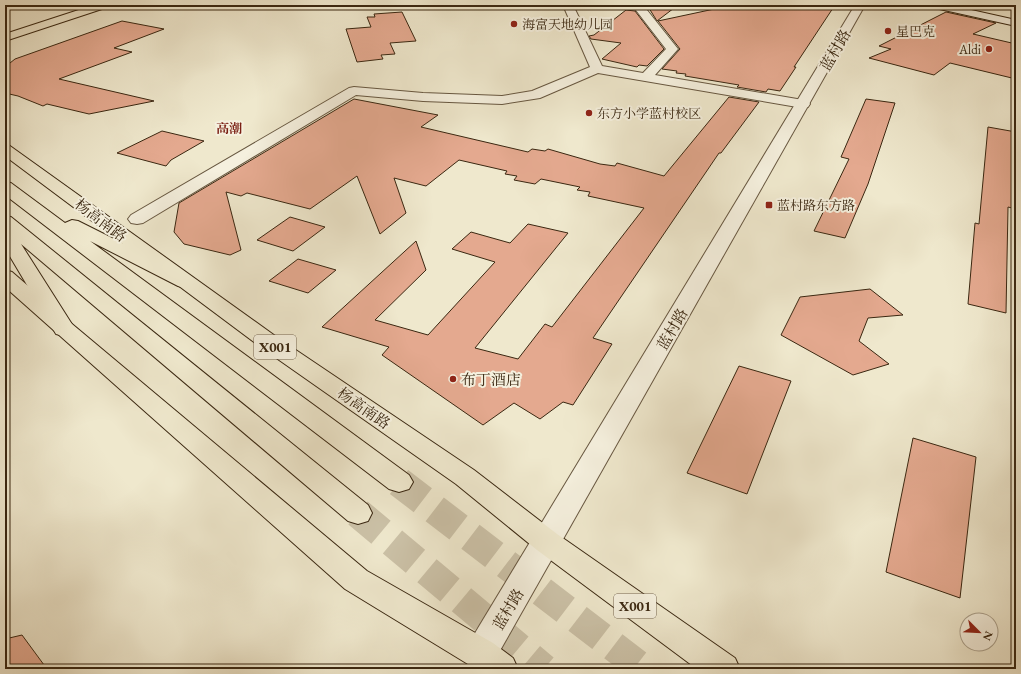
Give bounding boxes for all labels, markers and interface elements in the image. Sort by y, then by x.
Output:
place label: 海富天地幼儿园 [522,16,613,33]
marker: 海富天地幼儿园 [509,19,519,29]
place label: 星巴克 [896,23,935,40]
street label: 蓝村路 [816,26,854,74]
marker: 星巴克 [883,26,893,36]
place label: Aldi [958,41,981,58]
marker: Aldi [984,44,994,54]
place label: 东方小学蓝村校区 [597,105,701,122]
marker: 东方小学蓝村校区 [584,108,594,118]
district label: 高潮 [216,120,242,137]
street label: 杨高南路 [71,194,131,246]
place label: 蓝村路东方路 [777,197,855,214]
marker: 蓝村路东方路 [764,200,774,210]
street label: 蓝村路 [653,305,691,353]
road number: X001 [254,335,296,359]
place label: 布丁酒店 [461,370,521,389]
marker: 布丁酒店 [448,374,458,384]
street label: 杨高南路 [334,383,394,433]
street label: 蓝村路 [488,585,528,633]
road number: X001 [614,594,656,618]
north arrow [959,612,999,652]
text: N [980,629,996,643]

